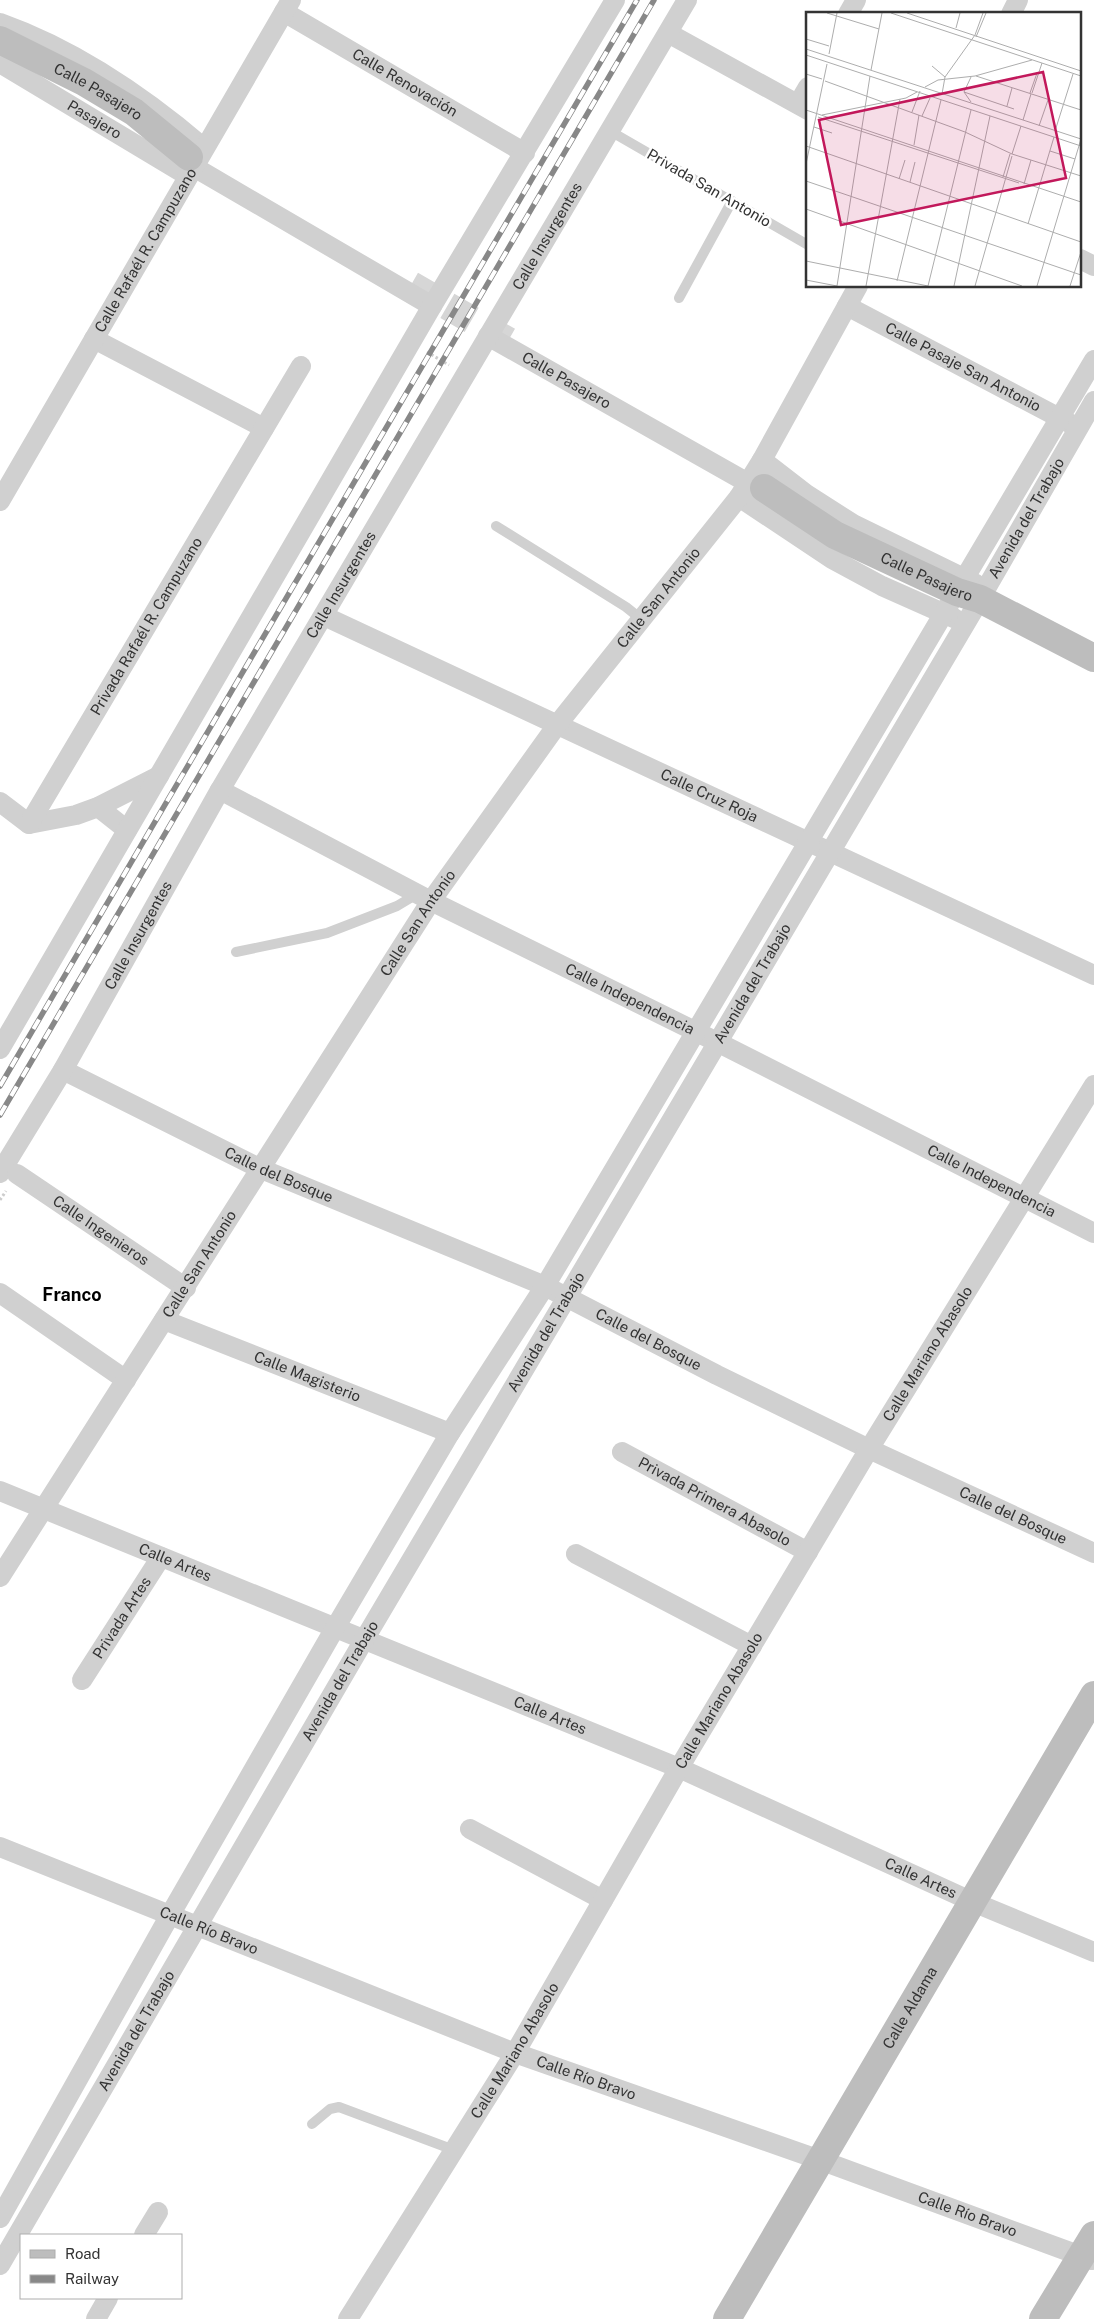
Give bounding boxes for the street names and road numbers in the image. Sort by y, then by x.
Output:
street label: Calle Renovación [349,45,461,120]
street label: Calle Pasajero [51,61,145,127]
street label: Pasajero [64,96,124,142]
street label: Privada San Antonio [644,145,774,230]
street label: Calle Rafaél R. Campuzano [91,165,200,335]
street label: Calle Insurgentes [509,179,585,293]
street label: Calle Pasaje San Antonio [883,319,1044,415]
street label: Calle Pasajero [519,348,614,412]
street label: Avenida del Trabajo [985,455,1067,581]
street label: Calle Insurgentes [303,528,379,641]
street label: Privada Rafaél R. Campuzano [87,534,205,718]
street label: Calle San Antonio [613,544,703,651]
street label: Calle Pasajero [878,549,975,604]
street label: Calle Cruz Roja [658,765,761,825]
street label: Calle San Antonio [376,866,459,979]
street label: Calle Insurgentes [101,878,175,992]
street label: Avenida del Trabajo [710,920,794,1046]
street label: Calle Independencia [563,960,697,1037]
street label: Calle Independencia [925,1141,1059,1220]
street label: Calle del Bosque [222,1143,336,1206]
street label: Calle Ingenieros [50,1192,152,1268]
street label: Calle San Antonio [159,1207,239,1321]
street label: Avenida del Trabajo [504,1269,588,1395]
street label: Calle Mariano Abasolo [879,1283,976,1424]
street label: Calle del Bosque [593,1305,704,1373]
street label: Calle Magisterio [252,1347,363,1405]
street label: Privada Primera Abasolo [636,1453,794,1549]
street label: Calle del Bosque [957,1483,1070,1547]
street label: Calle Artes [136,1539,214,1584]
street label: Privada Artes [89,1573,154,1662]
street label: Avenida del Trabajo [298,1617,382,1744]
street label: Calle Mariano Abasolo [671,1629,766,1772]
street label: Calle Artes [511,1692,589,1737]
street label: Calle Artes [882,1854,960,1901]
street label: Calle Río Bravo [157,1903,261,1957]
street label: Calle Aldama [879,1963,940,2052]
street label: Avenida del Trabajo [94,1967,178,2094]
street label: Calle Mariano Abasolo [467,1979,562,2122]
street label: Calle Río Bravo [534,2052,638,2103]
street label: Calle Río Bravo [916,2188,1020,2240]

